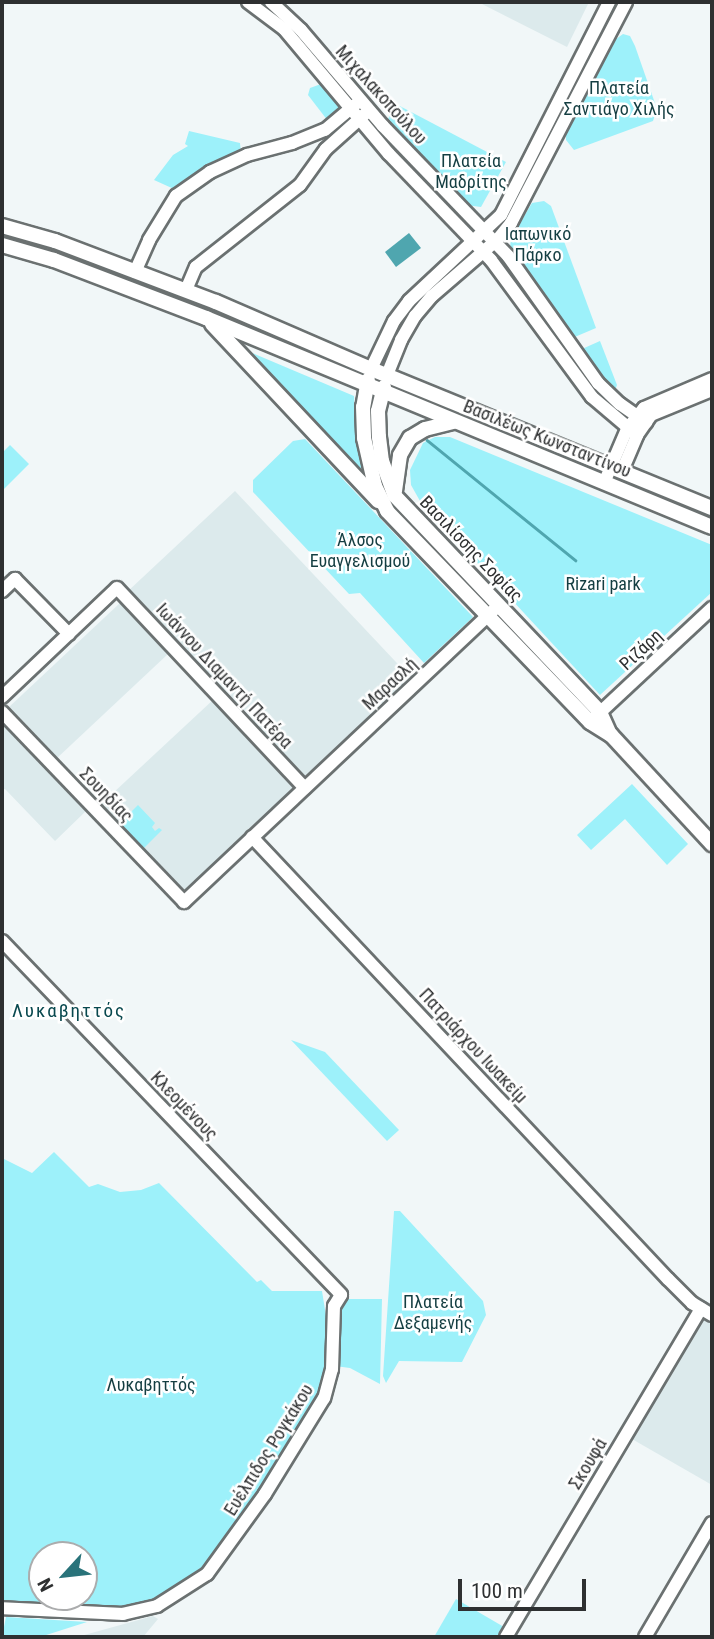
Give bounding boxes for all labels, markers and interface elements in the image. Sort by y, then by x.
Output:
street label: Μιχαλακοπούλου [331,41,431,149]
park label: Πλατεία Σαντιάγο Χιλής [564,78,674,120]
park label: Πλατεία Μαδρίτης [435,151,507,194]
park label: Ιαπωνικό Πάρκο [505,224,571,266]
street label: Βασιλέως Κωνσταντίνου [460,395,634,483]
street label: Βασιλίσσης Σοφίας [415,492,527,606]
park label: Άλσος Ευαγγελισμού [310,530,410,572]
park label: Rizari park [565,573,641,595]
street label: Ιωάννου Διαμαντή Πατέρα [151,599,297,753]
street label: Ριζάρη [615,625,667,675]
street label: Μαρασλή [358,653,422,715]
street label: Σουηδίας [75,763,137,827]
street label: Πατριάρχου Ιωακείμ [414,984,532,1108]
district label: Λυκαβηττός [13,1000,125,1022]
street label: Κλεομένους [146,1067,222,1145]
park label: Πλατεία Δεξαμενής [394,1292,472,1334]
park label: Λυκαβηττός [107,1374,195,1396]
street label: Ευέλπιδος Ρογκάκου [220,1380,318,1520]
street label: Σκουφά [564,1435,612,1493]
north arrow [28,1541,98,1611]
scale bar [462,1566,590,1610]
text: N [33,1574,59,1595]
text: 100 m [471,1579,523,1603]

